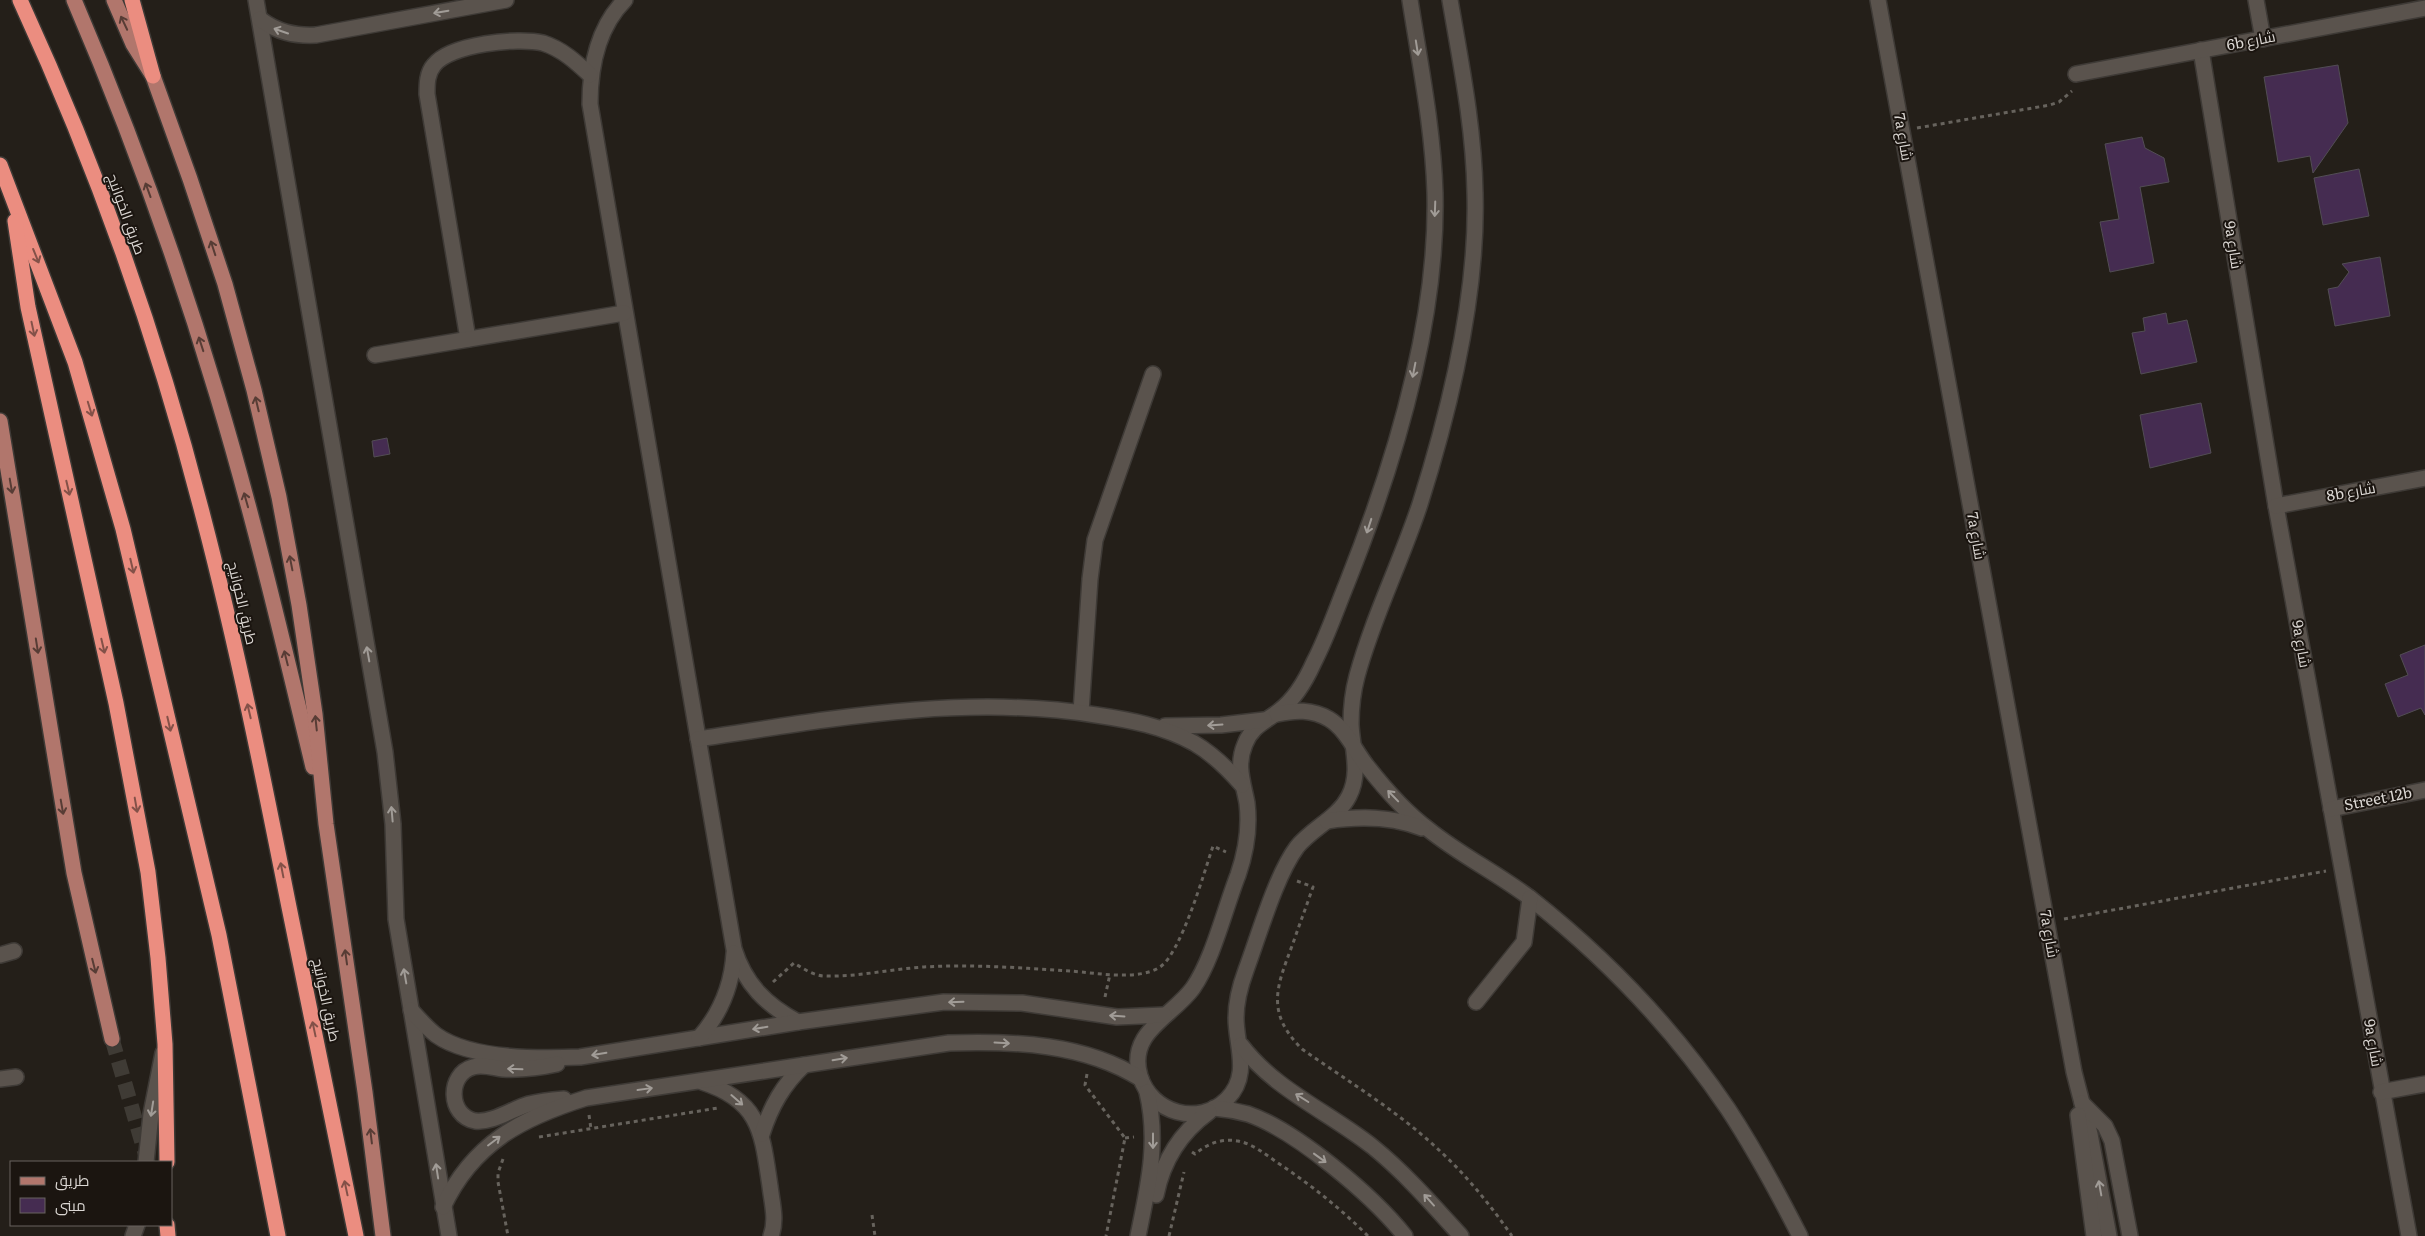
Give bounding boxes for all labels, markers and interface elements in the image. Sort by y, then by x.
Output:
one-way arrow [434,8,450,18]
one-way arrow [118,16,128,31]
street label: 6b شارع [2224,24,2277,56]
one-way arrow [274,26,290,35]
one-way arrow [1413,40,1423,56]
street label: 7a شارع [1888,111,1920,162]
street label: طريق الخوانيج [101,170,153,258]
one-way arrow [143,183,152,199]
one-way arrow [1430,201,1439,217]
street label: 9a شارع [2218,219,2250,270]
one-way arrow [208,240,217,256]
one-way arrow [32,248,41,263]
one-way arrow [29,321,38,337]
one-way arrow [195,336,205,352]
one-way arrow [1408,362,1418,378]
one-way arrow [252,396,261,412]
one-way arrow [85,401,95,417]
street label: 8b شارع [2324,475,2377,507]
one-way arrow [7,478,17,494]
one-way arrow [63,479,73,495]
one-way arrow [241,492,251,508]
street label: 7a شارع [1961,510,1993,561]
one-way arrow [1364,518,1373,534]
one-way arrow [286,555,296,571]
one-way arrow [128,557,137,573]
street label: طريق الخوانيج [222,559,264,647]
street label: 9a شارع [2286,618,2318,670]
one-way arrow [33,638,43,654]
one-way arrow [99,638,108,654]
one-way arrow [362,646,372,662]
one-way arrow [281,650,290,666]
one-way arrow [244,703,253,719]
one-way arrow [165,716,174,732]
one-way arrow [311,716,321,732]
one-way arrow [1208,721,1224,730]
street label: Street 12b [2342,780,2414,815]
one-way arrow [1387,790,1399,803]
one-way arrow [131,797,141,813]
one-way arrow [58,799,68,815]
one-way arrow [387,806,397,822]
one-way arrow [276,862,286,878]
street label: 7a شارع [2034,908,2066,959]
one-way arrow [341,950,351,966]
street label: طريق الخوانيج [306,956,348,1044]
one-way arrow [90,958,99,974]
one-way arrow [399,968,409,984]
one-way arrow [948,997,964,1007]
one-way arrow [1109,1012,1125,1021]
street label: 9a شارع [2358,1017,2390,1069]
one-way arrow [309,1021,318,1037]
one-way arrow [752,1024,768,1034]
one-way arrow [993,1038,1009,1047]
one-way arrow [592,1049,608,1059]
one-way arrow [832,1054,848,1064]
one-way arrow [507,1064,524,1074]
one-way arrow [637,1084,653,1094]
one-way arrow [1296,1093,1310,1103]
one-way arrow [731,1095,744,1106]
one-way arrow [146,1101,156,1117]
one-way arrow [366,1128,376,1144]
one-way arrow [1148,1132,1158,1148]
one-way arrow [487,1136,500,1147]
one-way arrow [1313,1153,1327,1163]
legend [10,1161,172,1226]
one-way arrow [432,1163,442,1179]
text: طريق [55,1168,89,1191]
one-way arrow [2095,1180,2105,1196]
one-way arrow [341,1181,351,1197]
text: مبنى [55,1193,86,1216]
one-way arrow [1423,1193,1435,1206]

